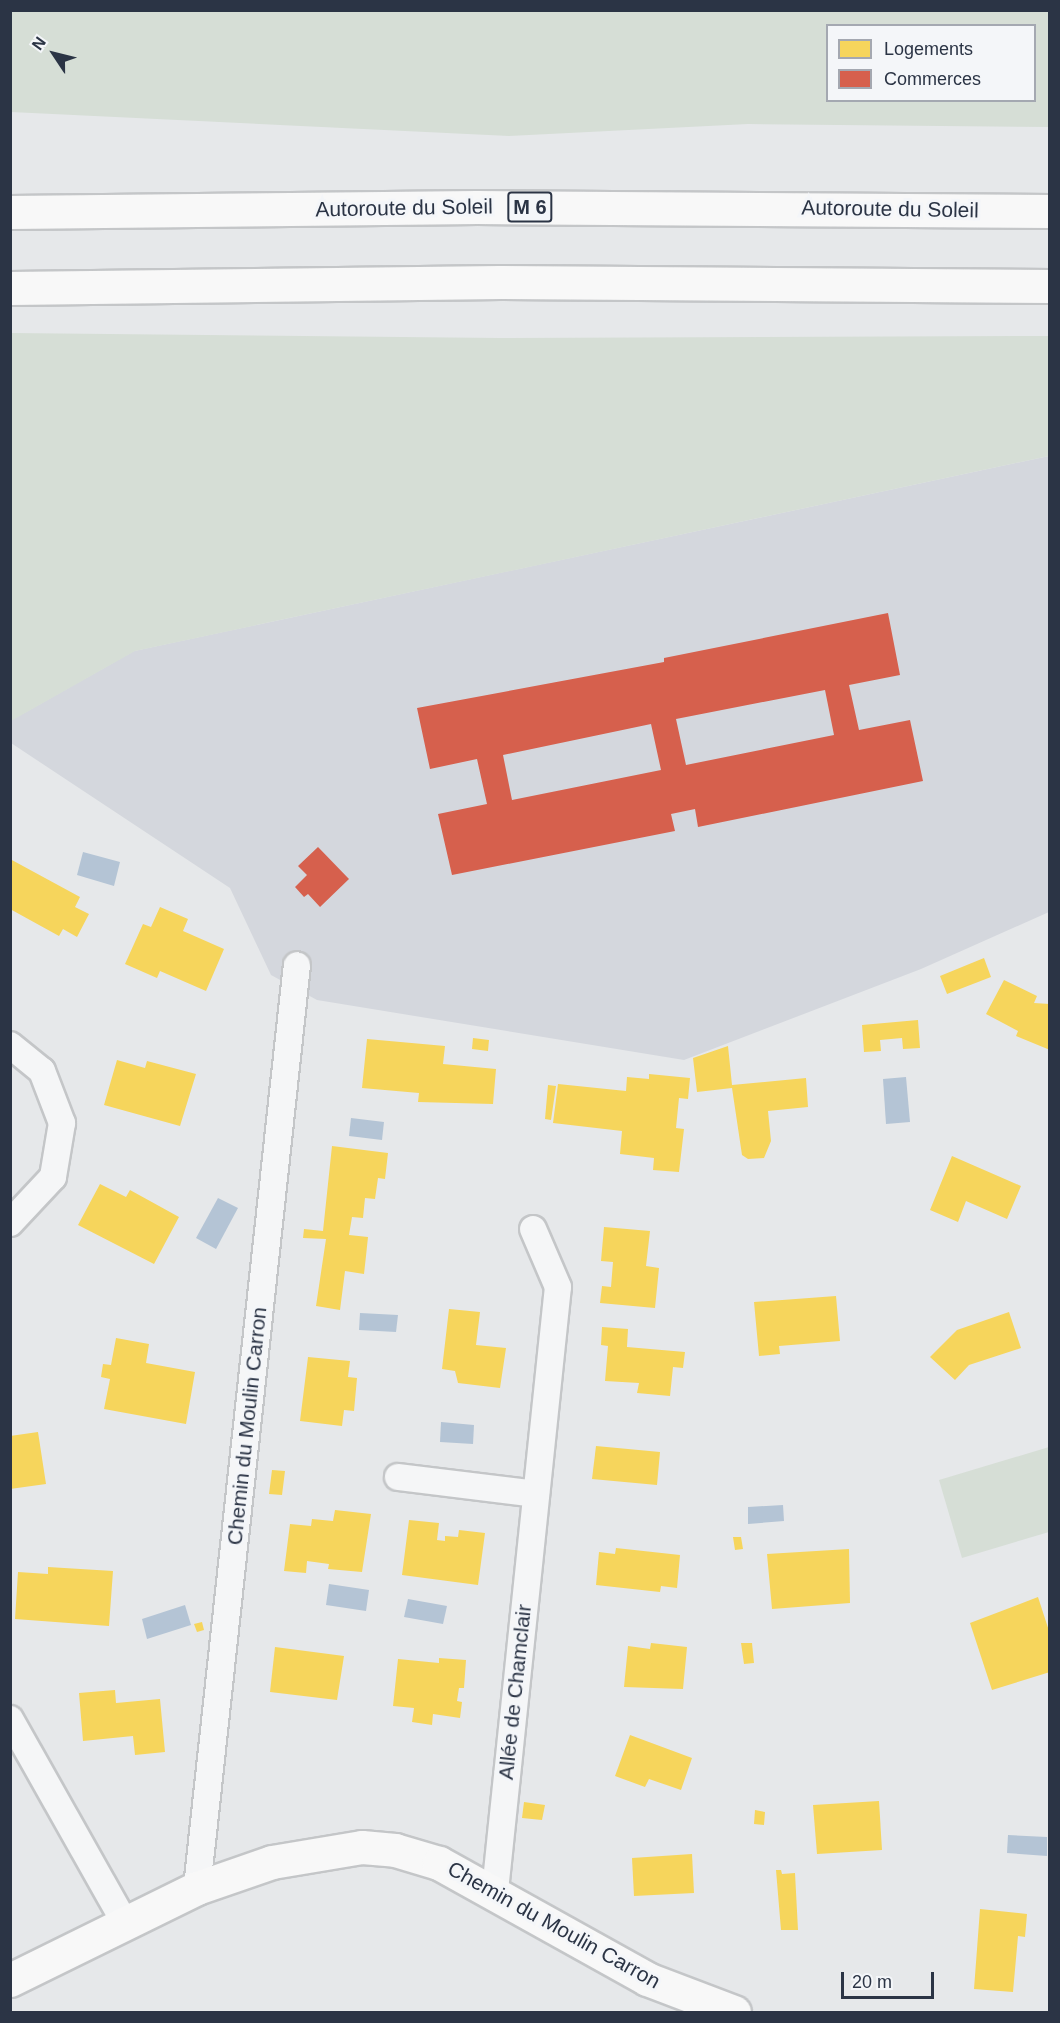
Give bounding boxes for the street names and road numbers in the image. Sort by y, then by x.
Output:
road number: M 6 [506,190,554,224]
street label: Autoroute du Soleil [315,194,493,222]
street label: Autoroute du Soleil [801,195,979,223]
street label: Chemin du Moulin Carron [222,1306,272,1546]
street label: Allée de Chamclair [493,1603,537,1781]
street label: Chemin du Moulin Carron [443,1856,665,1994]

